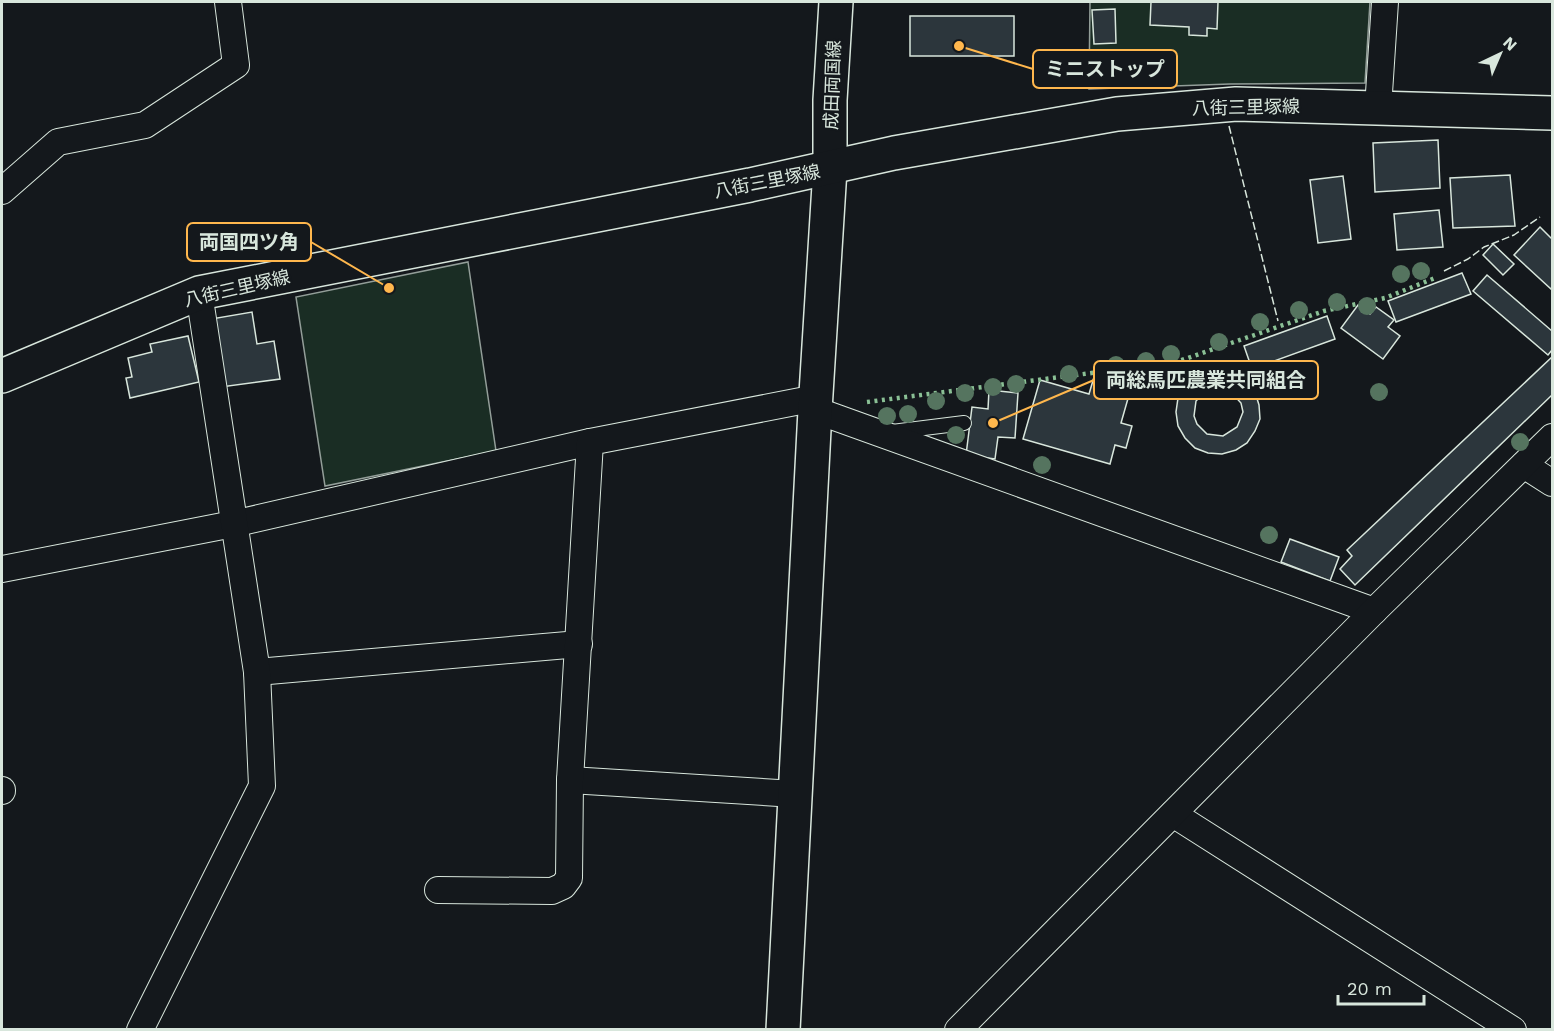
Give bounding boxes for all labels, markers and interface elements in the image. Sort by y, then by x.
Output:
north arrow [1470,24,1530,84]
text: N [1499,33,1521,55]
street label: 成田両国線 [820,40,844,130]
callout: ミニストップ [1033,50,1177,88]
text: ミニストップ [1045,57,1165,81]
street label: 八街三里塚線 [1192,96,1300,118]
street label: 八街三里塚線 [712,160,822,202]
callout: 両国四ツ角 [187,223,311,261]
text: 両国四ツ角 [199,230,299,254]
street label: 八街三里塚線 [182,266,292,310]
callout: 両総馬匹農業共同組合 [1094,361,1318,399]
text: 両総馬匹農業共同組合 [1106,368,1306,392]
scale bar [1338,968,1424,1006]
text: 20 m [1347,978,1392,999]

